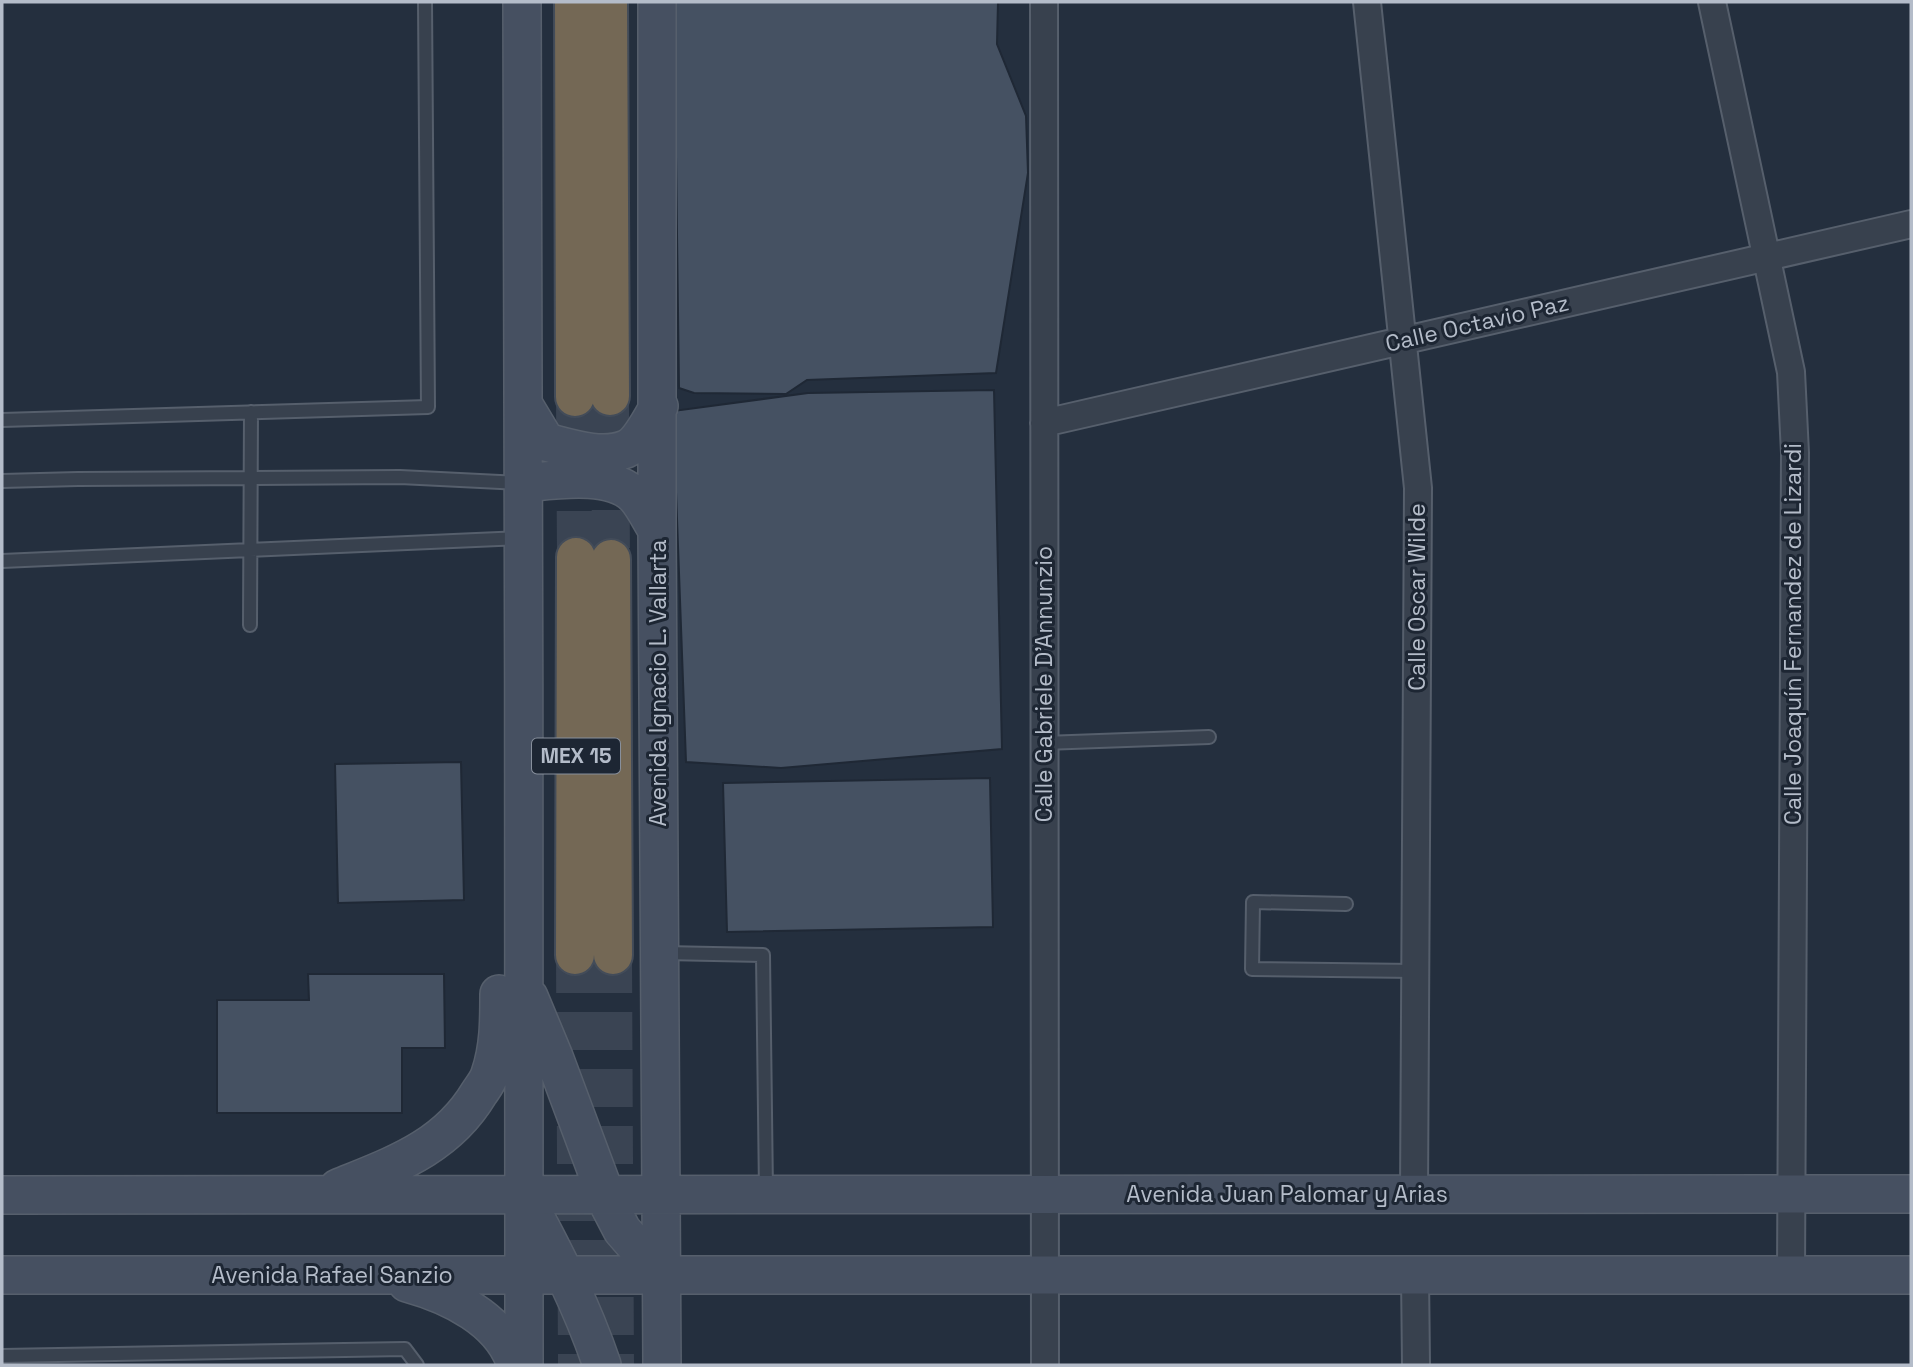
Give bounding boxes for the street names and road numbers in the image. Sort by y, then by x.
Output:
street label: Calle Octavio Paz [1382,287,1572,359]
street label: Calle Joaquín Fernandez de Lizardi [1778,443,1808,825]
street label: Calle Oscar Wilde [1402,503,1432,691]
street label: Avenida Ignacio L. Vallarta [643,540,673,826]
street label: Calle Gabriele D'Annunzio [1029,546,1059,822]
road number: MEX 15 [532,738,620,774]
street label: Avenida Juan Palomar y Arias [1126,1179,1448,1209]
street label: Avenida Rafael Sanzio [211,1260,453,1290]

